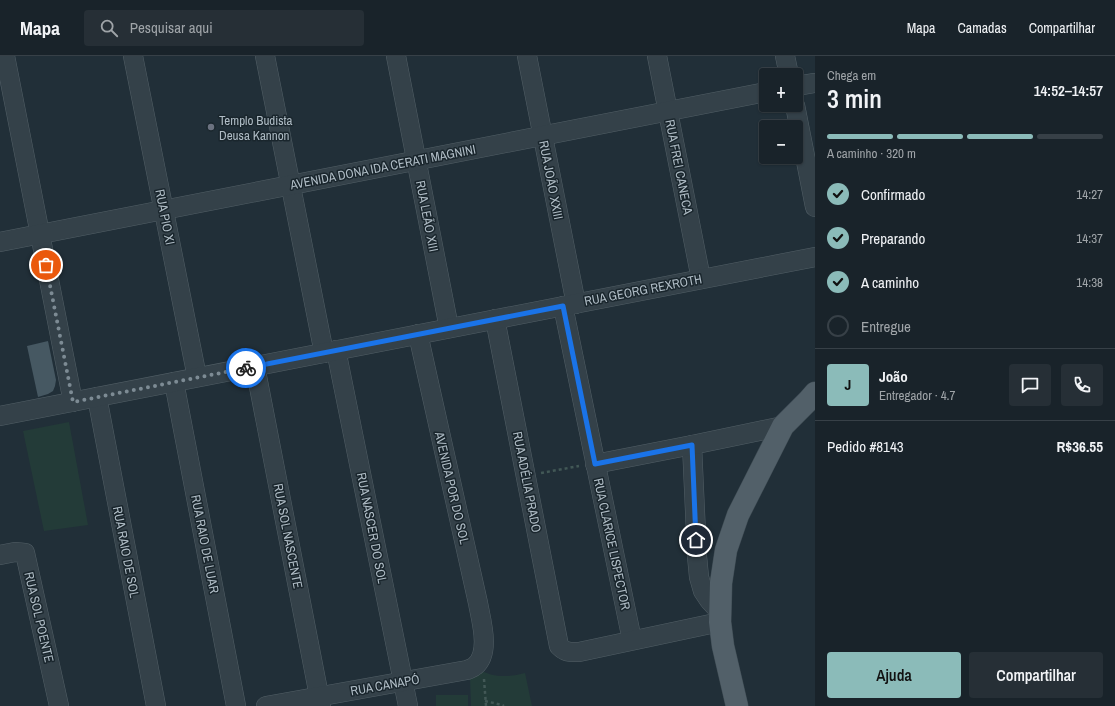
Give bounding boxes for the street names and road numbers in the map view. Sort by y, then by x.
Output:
street label: RUA FREI CANECA [661,118,697,217]
street label: RUA JOÃO XXIII [535,139,567,221]
street label: AVENIDA DONA IDA CERATI MAGNINI [288,141,477,194]
street label: RUA LEÃO XIII [412,179,442,253]
street label: RUA PIO XI [151,188,179,246]
street label: RUA GEORG REXROTH [583,270,703,310]
street label: AVENIDA POR DO SOL [431,429,473,546]
street label: RUA ADÉLIA PRADO [509,430,545,534]
street label: RUA NASCER DO SOL [353,471,391,585]
street label: RUA CLARICE LISPECTOR [590,477,634,612]
street label: RUA SOL NASCENTE [269,482,307,590]
street label: RUA RAIO DE LUAR [187,493,223,595]
street label: RUA RAIO DE SOL [109,505,143,599]
street label: RUA SOL POENTE [20,570,58,664]
street label: RUA CANAPÓ [349,671,421,699]

